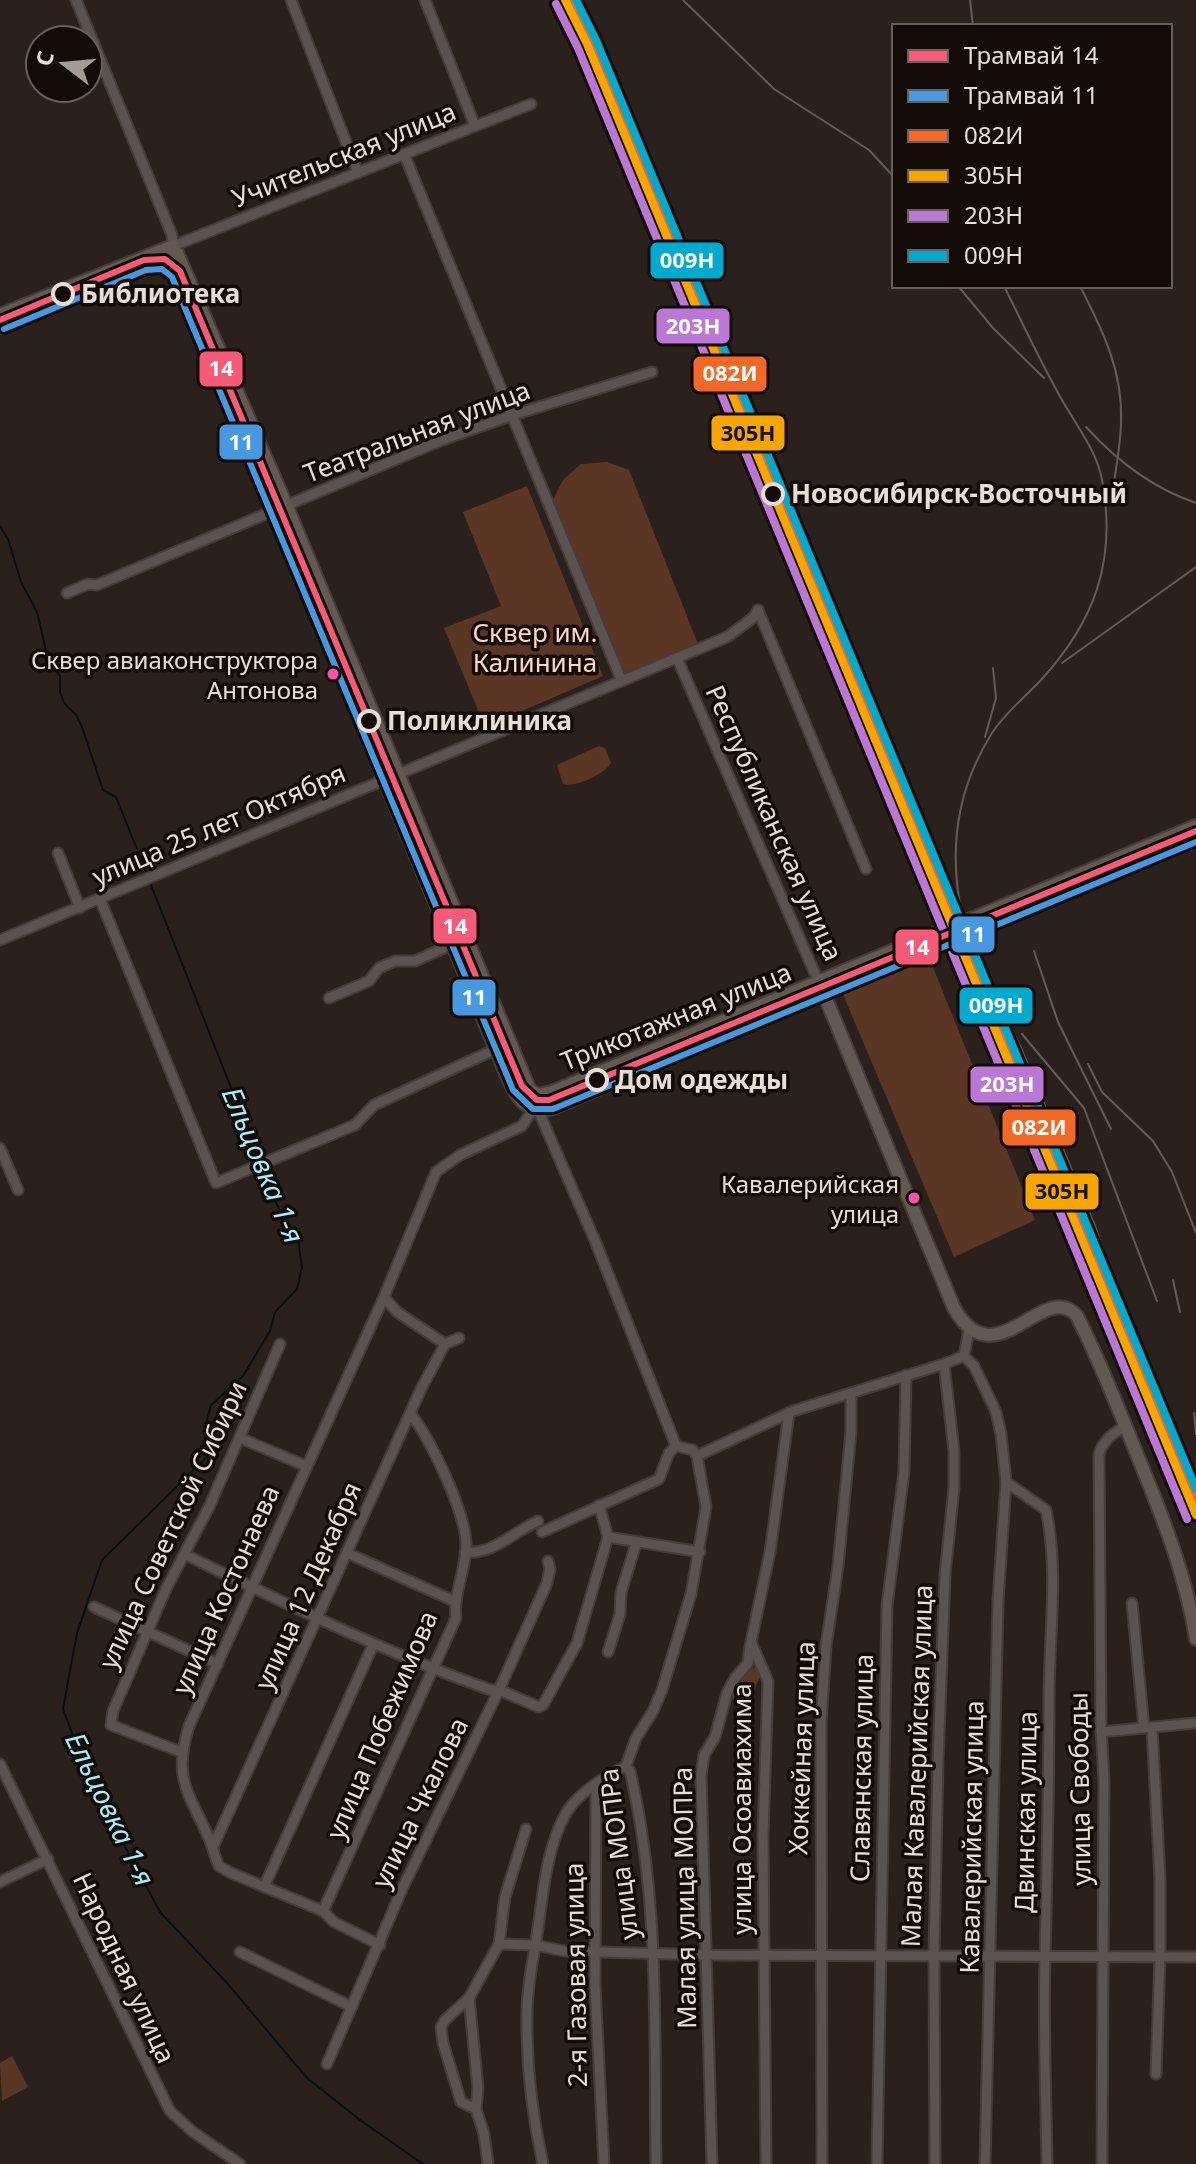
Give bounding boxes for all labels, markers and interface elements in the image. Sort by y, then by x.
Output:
north arrow [24,24,104,104]
legend [892,24,1172,288]
text: Трамвай 14 [964,38,1099,71]
text: С [27,47,60,69]
text: Трамвай 11 [964,78,1098,111]
street label: Учительская улица [226,93,461,215]
text: 082И [964,118,1023,151]
text: 305Н [964,158,1023,191]
text: 203Н [964,198,1023,231]
text: 009Н [964,238,1023,271]
line badge: 009Н [649,241,725,280]
text: 009Н [660,244,714,274]
place label: Библиотека [81,275,240,311]
marker: Библиотека [52,283,74,305]
line badge: 203Н [655,307,731,345]
text: 203Н [666,310,720,340]
line badge: 14 [198,350,244,388]
text: 14 [208,352,234,382]
line badge: 082И [692,355,768,393]
text: 082И [702,357,758,387]
street label: Театральная улица [298,371,535,491]
line badge: 305Н [710,414,786,452]
text: 305Н [721,417,775,447]
line badge: 11 [218,423,264,461]
text: 11 [228,426,254,456]
place label: Новосибирск-Восточный [791,475,1127,511]
marker: Новосибирск-Восточный [762,483,784,505]
park label: Сквер им. Калинина [472,614,598,680]
place label: Сквер авиаконструктора Антонова [31,643,318,706]
marker: Сквер авиаконструктора Антонова [325,666,341,682]
street label: Республиканская улица [698,679,852,966]
place label: Поликлиника [387,702,572,738]
marker: Поликлиника [358,710,380,732]
street label: улица 25 лет Октября [86,754,351,894]
line badge: 14 [432,907,478,945]
text: 14 [442,910,468,940]
line badge: 11 [950,915,996,954]
text: 11 [960,918,986,948]
line badge: 14 [894,928,940,966]
text: 14 [904,931,930,961]
street label: Трикотажная улица [555,953,796,1079]
line badge: 11 [451,978,497,1017]
text: 11 [461,981,487,1011]
line badge: 009Н [958,986,1034,1025]
text: 009Н [969,989,1023,1019]
place label: Дом одежды [615,1061,788,1097]
line badge: 203Н [969,1065,1045,1104]
text: 203Н [980,1068,1034,1098]
marker: Дом одежды [586,1069,608,1091]
water label: Ельцовка 1-я [214,1081,314,1248]
line badge: 082И [1001,1108,1077,1147]
text: 082И [1011,1111,1067,1141]
place label: Кавалерийская улица [721,1167,899,1230]
line badge: 305Н [1024,1172,1100,1211]
text: 305Н [1035,1175,1089,1205]
marker: Кавалерийская улица [906,1190,922,1206]
street label: улица Советской Сибири [89,1375,255,1674]
street label: улица 12 Декабря [245,1476,369,1695]
street label: улица Костонаева [163,1479,287,1700]
street label: Малая Кавалерийская улица [892,1584,940,1948]
street label: улица Побежимова [317,1605,445,1844]
street label: Хоккейная улица [779,1641,823,1855]
street label: Славянская улица [841,1654,881,1882]
street label: улица Осоавиахима [723,1683,759,1935]
street label: улица Свободы [1059,1692,1099,1886]
street label: Кавалерийская улица [951,1700,991,1974]
street label: улица Чкалова [362,1711,476,1894]
street label: Двинская улица [1005,1711,1045,1913]
water label: Ельцовка 1-я [57,1726,164,1892]
street label: улица МОПРа [590,1766,646,1942]
street label: Малая улица МОПРа [664,1767,704,2029]
street label: 2-я Газовая улица [555,1863,595,2088]
street label: Народная улица [65,1866,185,2069]

